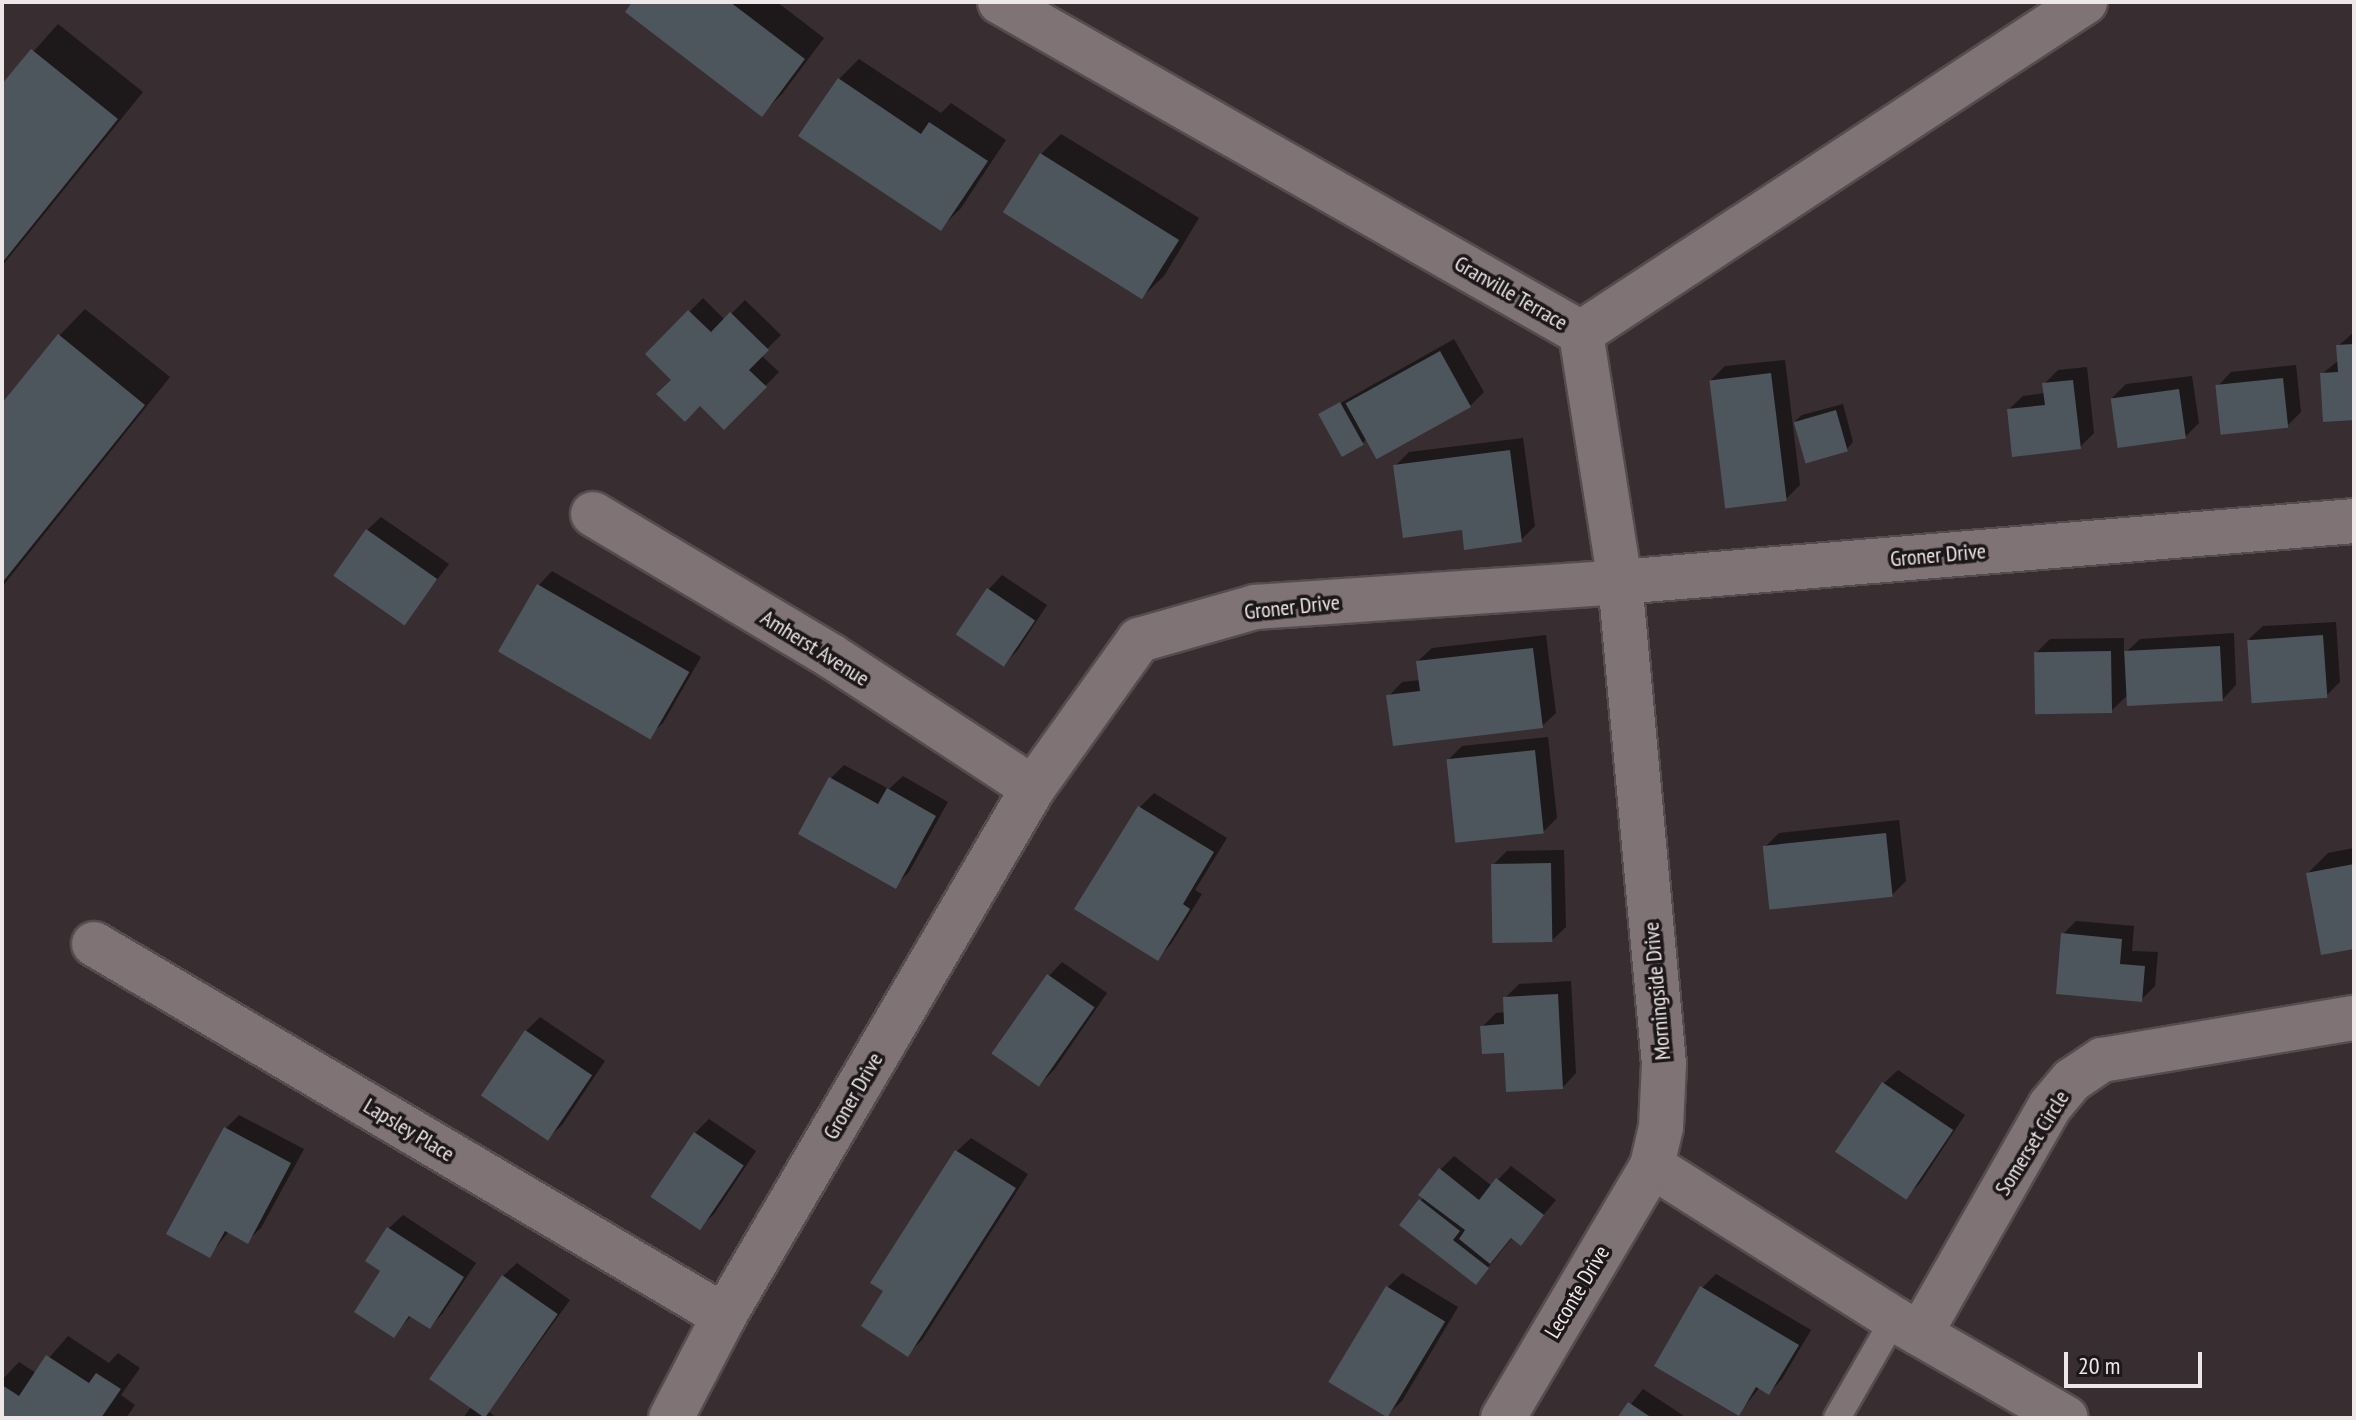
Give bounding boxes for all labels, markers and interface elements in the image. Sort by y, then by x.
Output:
street label: Granville Terrace [1450,250,1572,336]
street label: Groner Drive [1889,538,1987,572]
street label: Groner Drive [1243,589,1341,625]
street label: Amherst Avenue [756,604,874,692]
street label: Morningside Drive [1638,921,1676,1061]
street label: Groner Drive [818,1048,888,1144]
street label: Somerset Circle [1989,1086,2075,1200]
street label: Lapsley Place [359,1092,459,1168]
street label: Leconte Drive [1539,1241,1615,1343]
scale bar [2068,1336,2206,1386]
text: 20 m [2078,1350,2120,1381]

